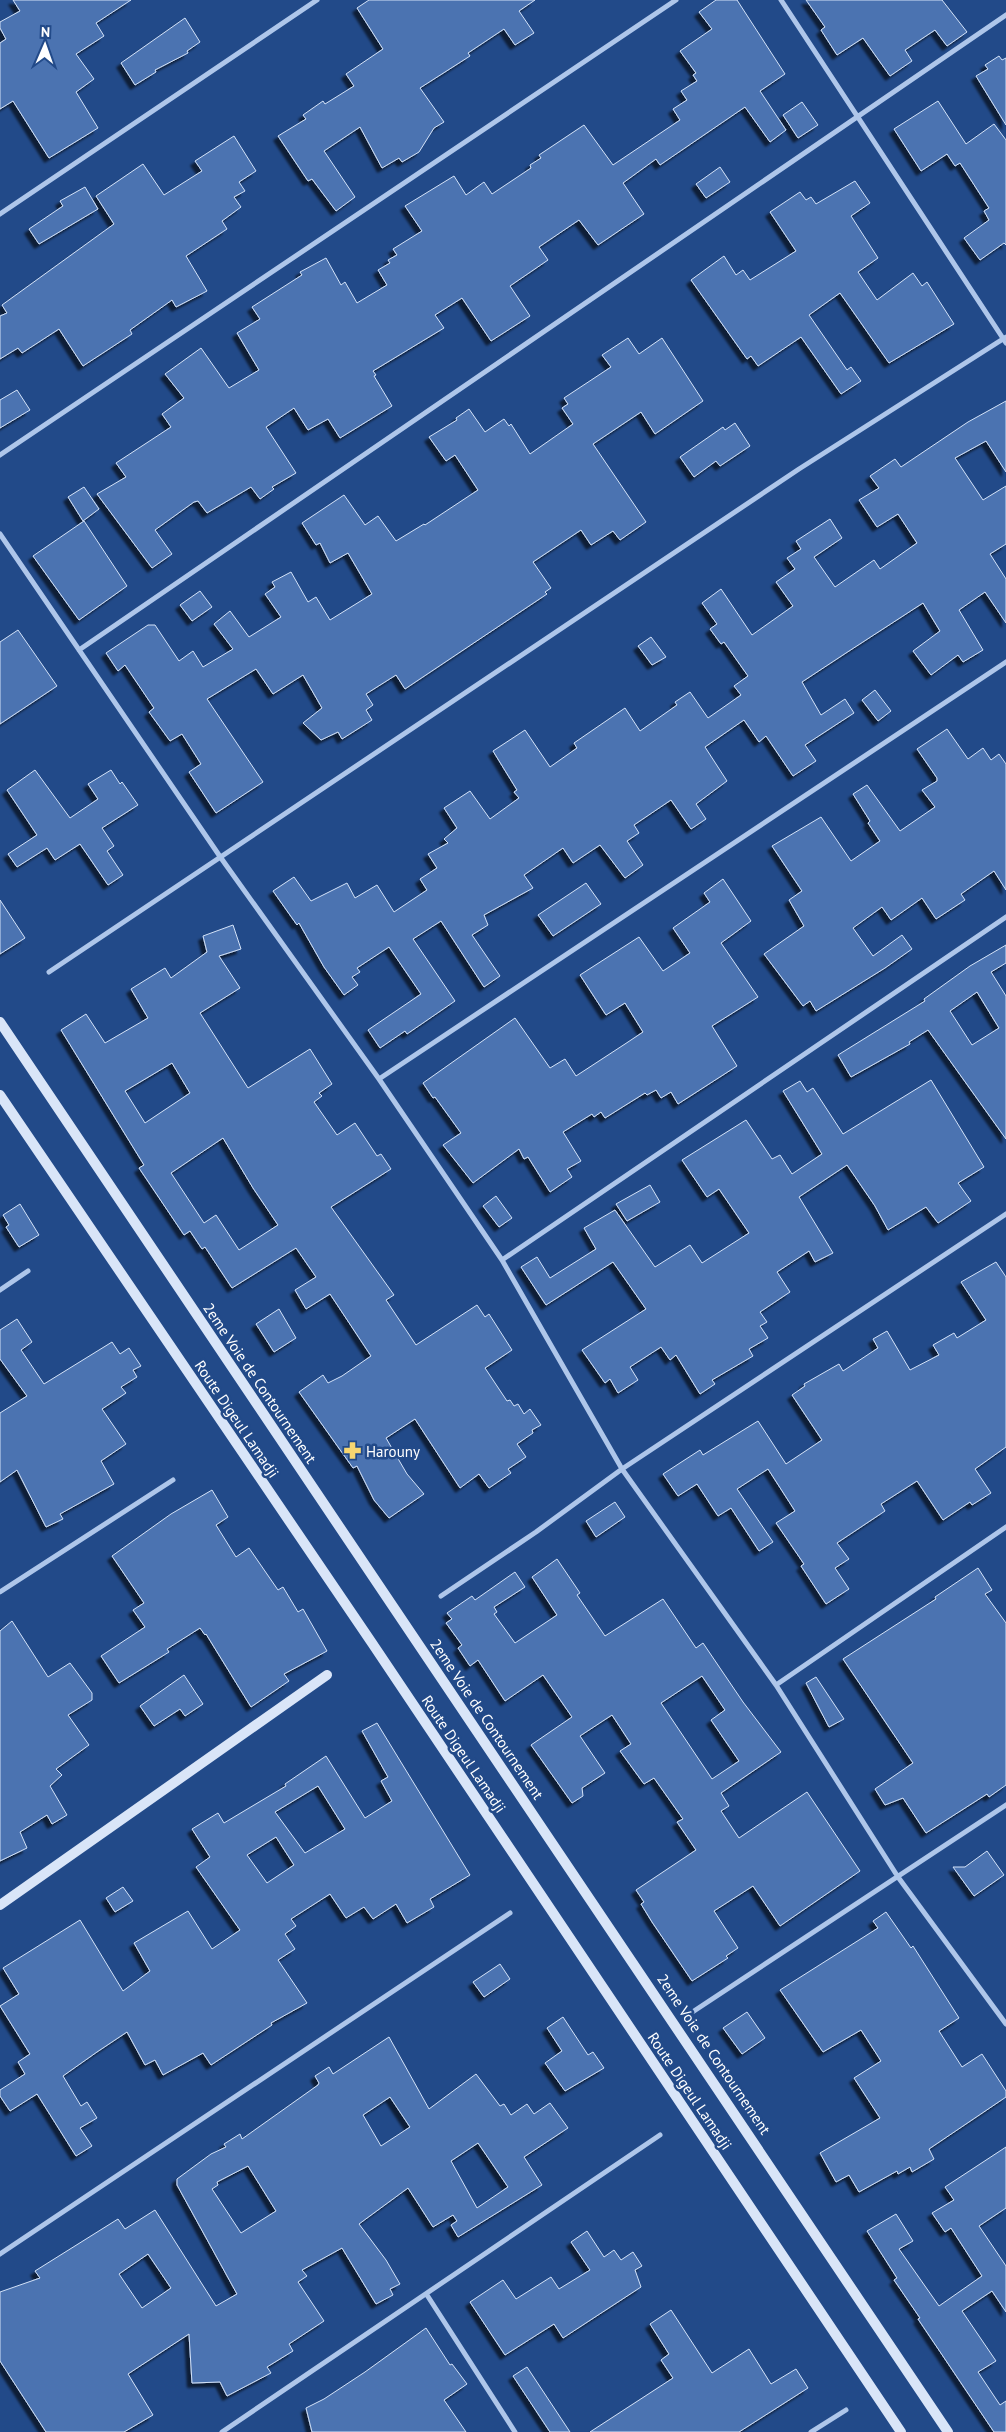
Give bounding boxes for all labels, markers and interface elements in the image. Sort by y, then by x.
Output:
north arrow [20,20,70,70]
text: N [41,23,50,41]
street label: 2eme Voie de Contournement [199,1299,321,1467]
street label: Route Digeul Lamadji [191,1357,283,1481]
pharmacy icon: Harouny [342,1441,362,1461]
place label: Harouny [366,1442,420,1461]
street label: 2eme Voie de Contournement [426,1635,548,1803]
street label: Route Digeul Lamadji [418,1692,510,1816]
street label: 2eme Voie de Contournement [653,1970,775,2138]
street label: Route Digeul Lamadji [644,2029,736,2153]

